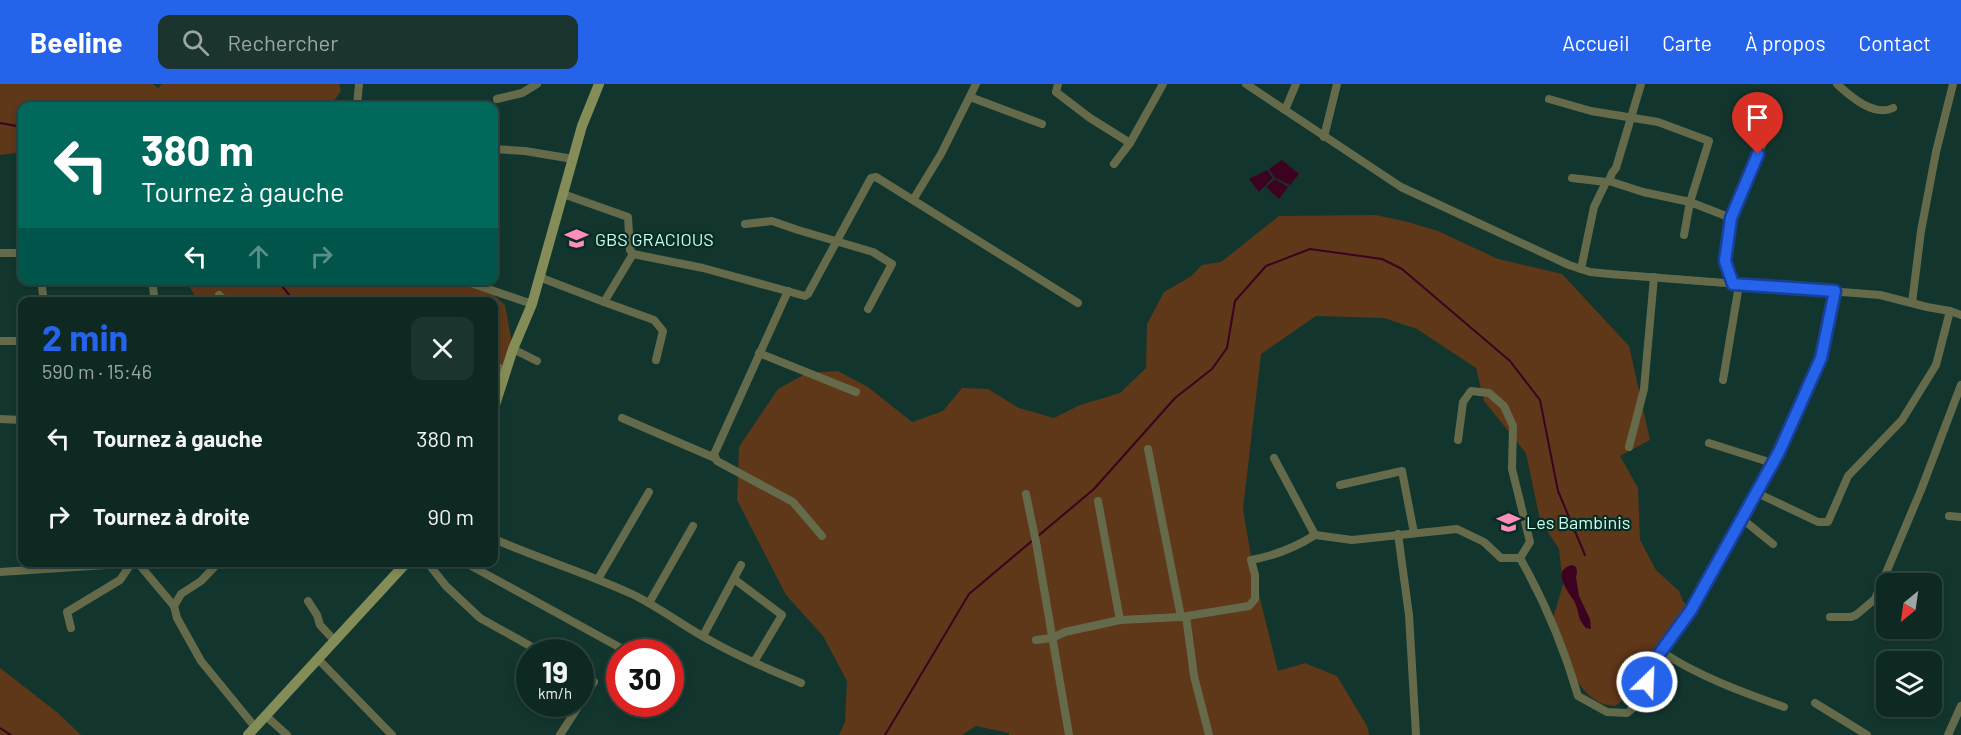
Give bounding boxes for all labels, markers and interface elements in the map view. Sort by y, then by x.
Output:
search box [158,15,578,69]
text: Beeline [30,25,122,59]
icon: search [179,26,212,59]
text: Rechercher [227,29,338,55]
text: Accueil [1562,30,1629,55]
text: Carte [1662,30,1712,55]
text: À propos [1745,30,1826,55]
text: Contact [1859,30,1931,55]
pin [1732,92,1783,154]
icon: arrive [1741,101,1774,134]
text: 380 m [141,124,254,174]
icon: left [42,126,120,204]
text: Tournez à gauche [141,175,344,207]
school or university icon: GBS GRACIOUS [564,226,590,252]
place label: GBS GRACIOUS [595,228,714,250]
icon: left [179,240,212,273]
icon: ahead [242,240,275,273]
icon: right [305,240,338,273]
text: 2 min [42,315,128,358]
button: close [411,317,474,380]
text: 590 m · 15:46 [42,359,152,383]
icon: left [42,422,75,455]
text: Tournez à gauche [93,425,263,451]
text: 380 m [416,425,474,451]
icon: right [42,500,75,533]
text: Tournez à droite [93,503,250,529]
text: 90 m [428,503,474,529]
school or university icon: Les Bambinis [1495,509,1521,535]
place label: Les Bambinis [1526,511,1631,533]
north arrow [1876,573,1942,639]
map controls [1876,573,1942,717]
speed limit sign: 30 [606,639,684,717]
position arrow [1615,650,1679,714]
button: layers [1876,651,1942,717]
text: 19 [542,653,568,689]
text: km/h [538,684,572,702]

